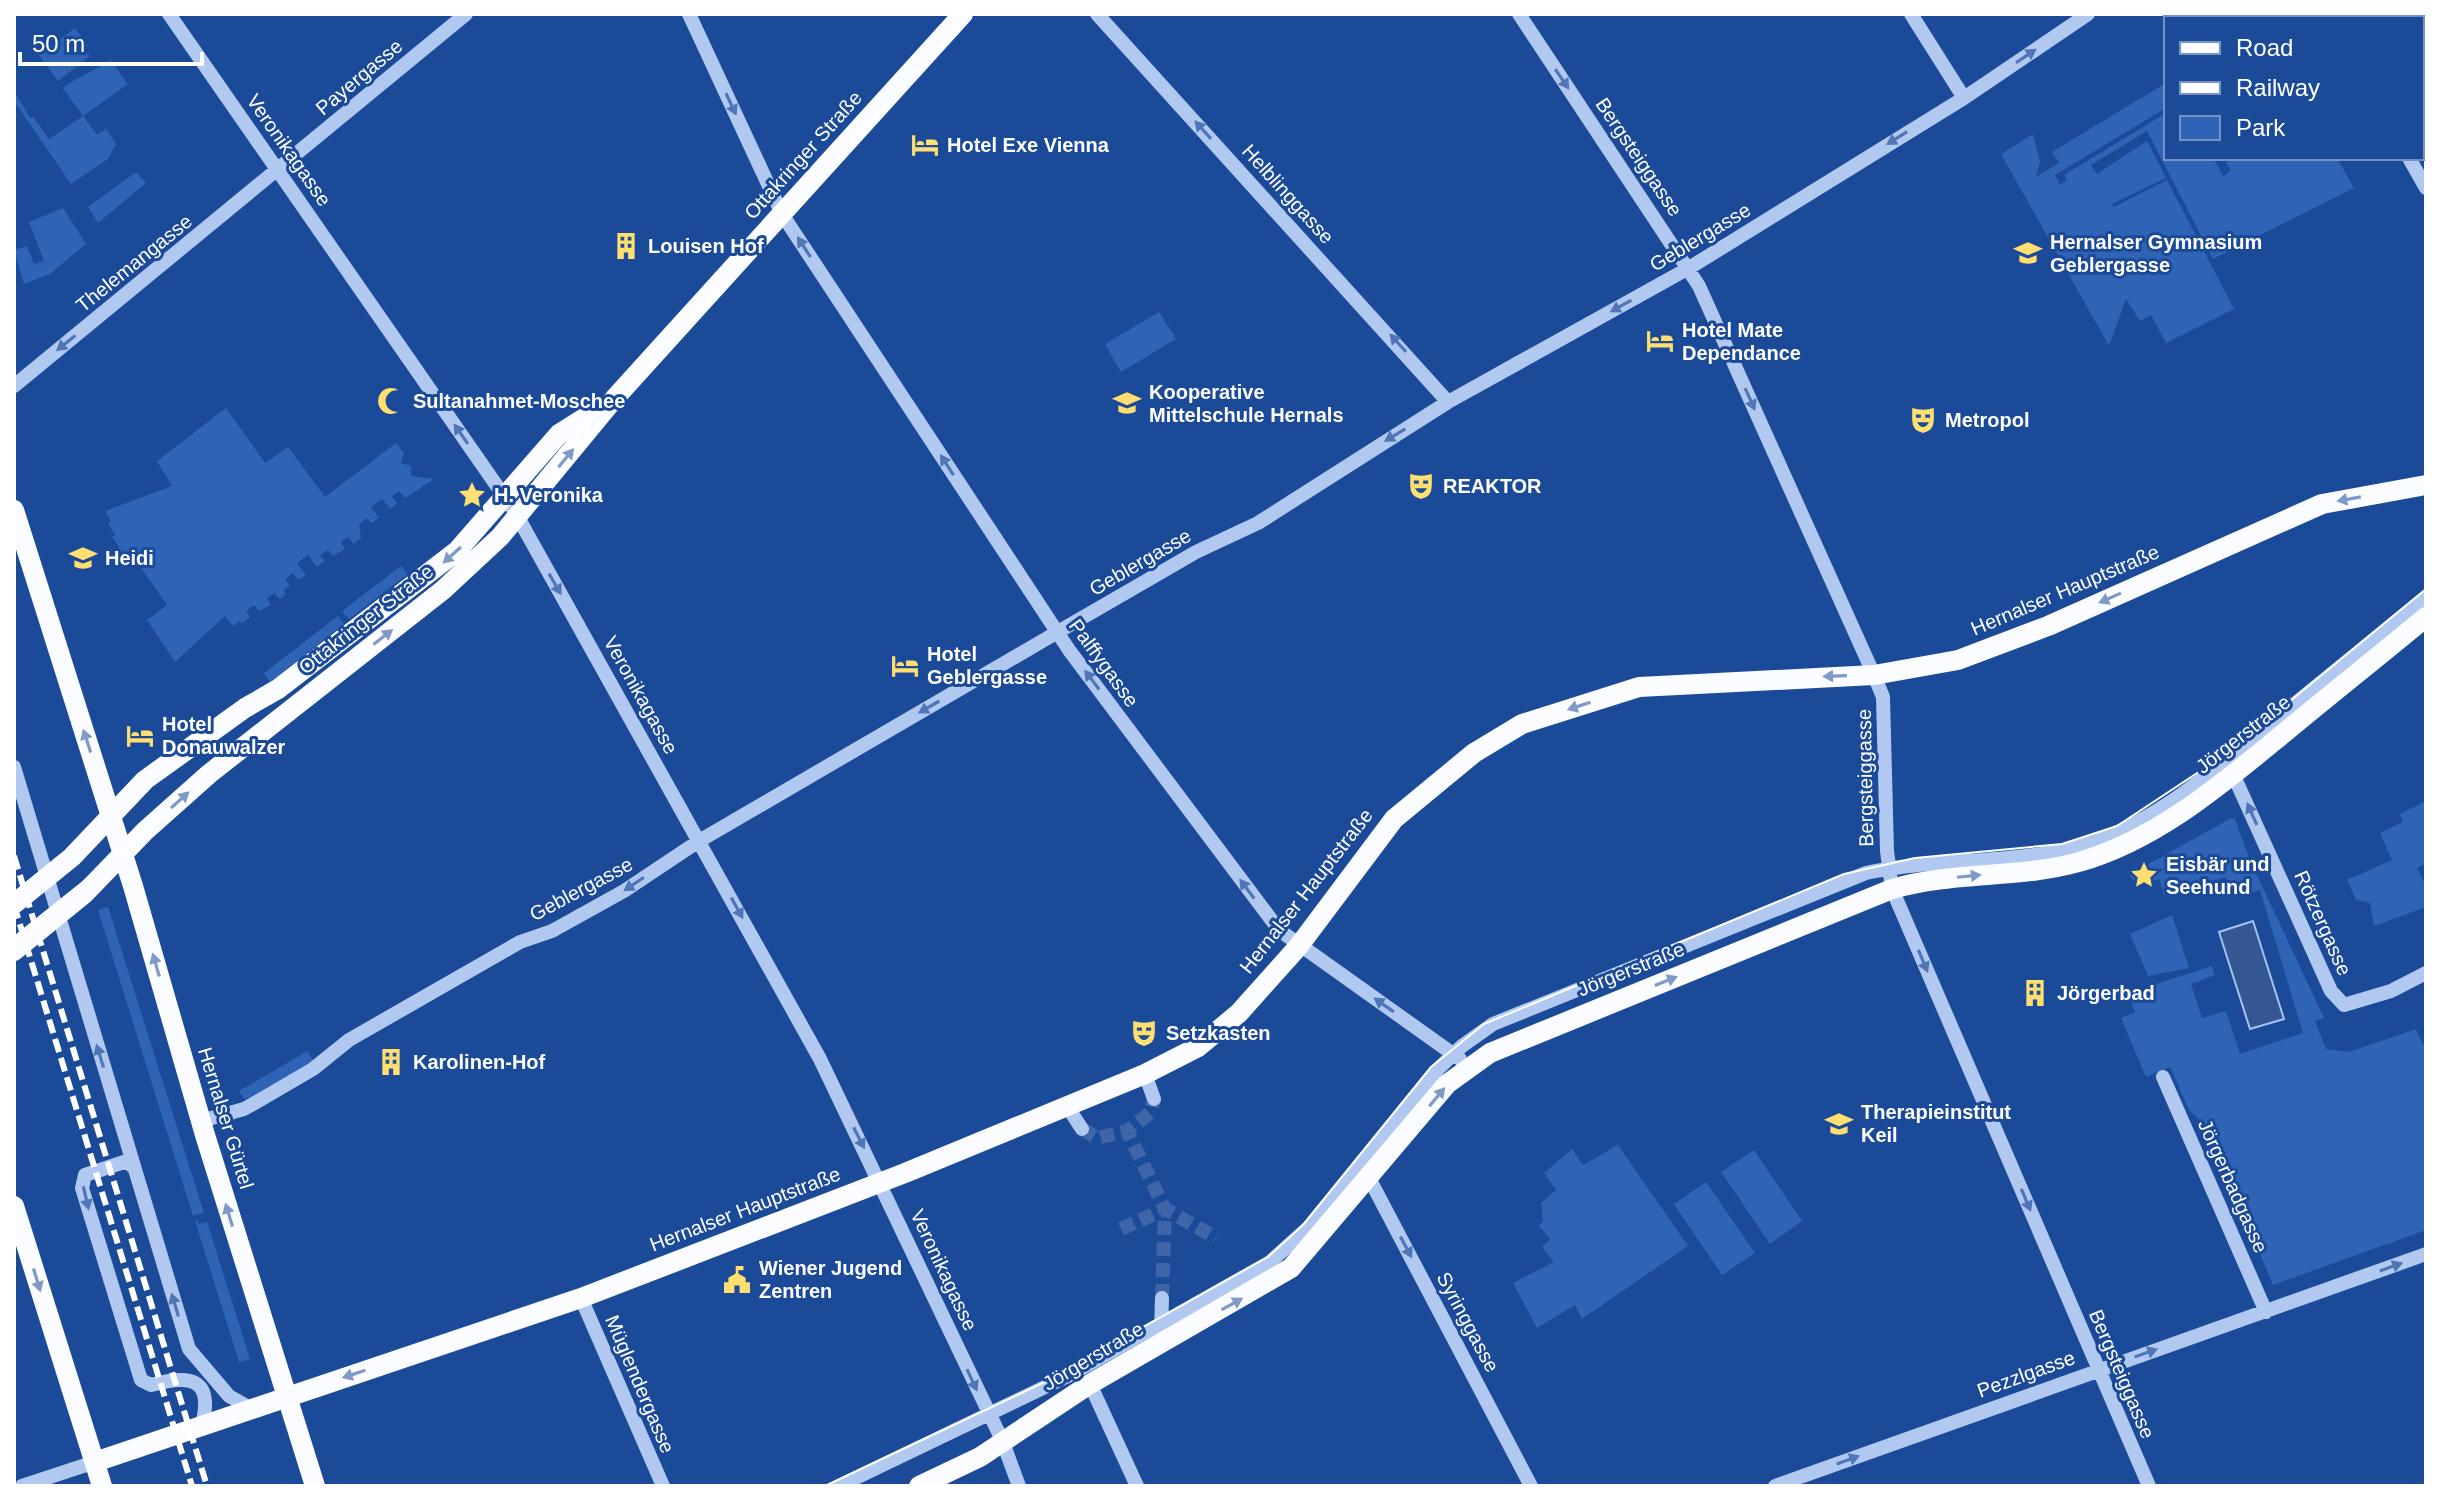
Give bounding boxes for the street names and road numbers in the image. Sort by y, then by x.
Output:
street label: Payergasse [311,35,407,119]
street label: Ottakringer Straße [740,87,866,223]
street label: Veronikagasse [242,90,336,210]
street label: Bergsteiggasse [1591,94,1687,220]
street label: Helblinggasse [1238,140,1338,248]
street label: Geblergasse [1646,198,1754,276]
street label: Thelemangasse [72,210,196,316]
street label: Geblergasse [1085,524,1195,600]
street label: Hernalser Hauptstraße [1968,540,2162,640]
street label: Ottakringer Straße [294,560,438,678]
street label: Palffygasse [1065,615,1143,711]
street label: Veronikagasse [600,632,682,758]
street label: Jörgerstraße [2192,690,2294,778]
street label: Bergsteiggasse [1853,709,1877,847]
street label: Hernalser Hauptstraße [1235,805,1377,977]
street label: Geblergasse [526,853,636,925]
street label: Rötzergasse [2290,867,2356,979]
street label: Jörgerstraße [1574,938,1688,1000]
street label: Hernalser Gürtel [194,1045,258,1191]
street label: Jörgerbadgasse [2194,1116,2272,1256]
street label: Hernalser Hauptstraße [647,1162,843,1256]
street label: Veronikagasse [906,1206,982,1334]
street label: Syringgasse [1432,1268,1504,1376]
street label: Bergsteiggasse [2085,1306,2159,1442]
street label: Müglendergasse [601,1312,679,1456]
street label: Jörgerstraße [1039,1317,1147,1395]
street label: Pezzlgasse [1974,1346,2078,1402]

